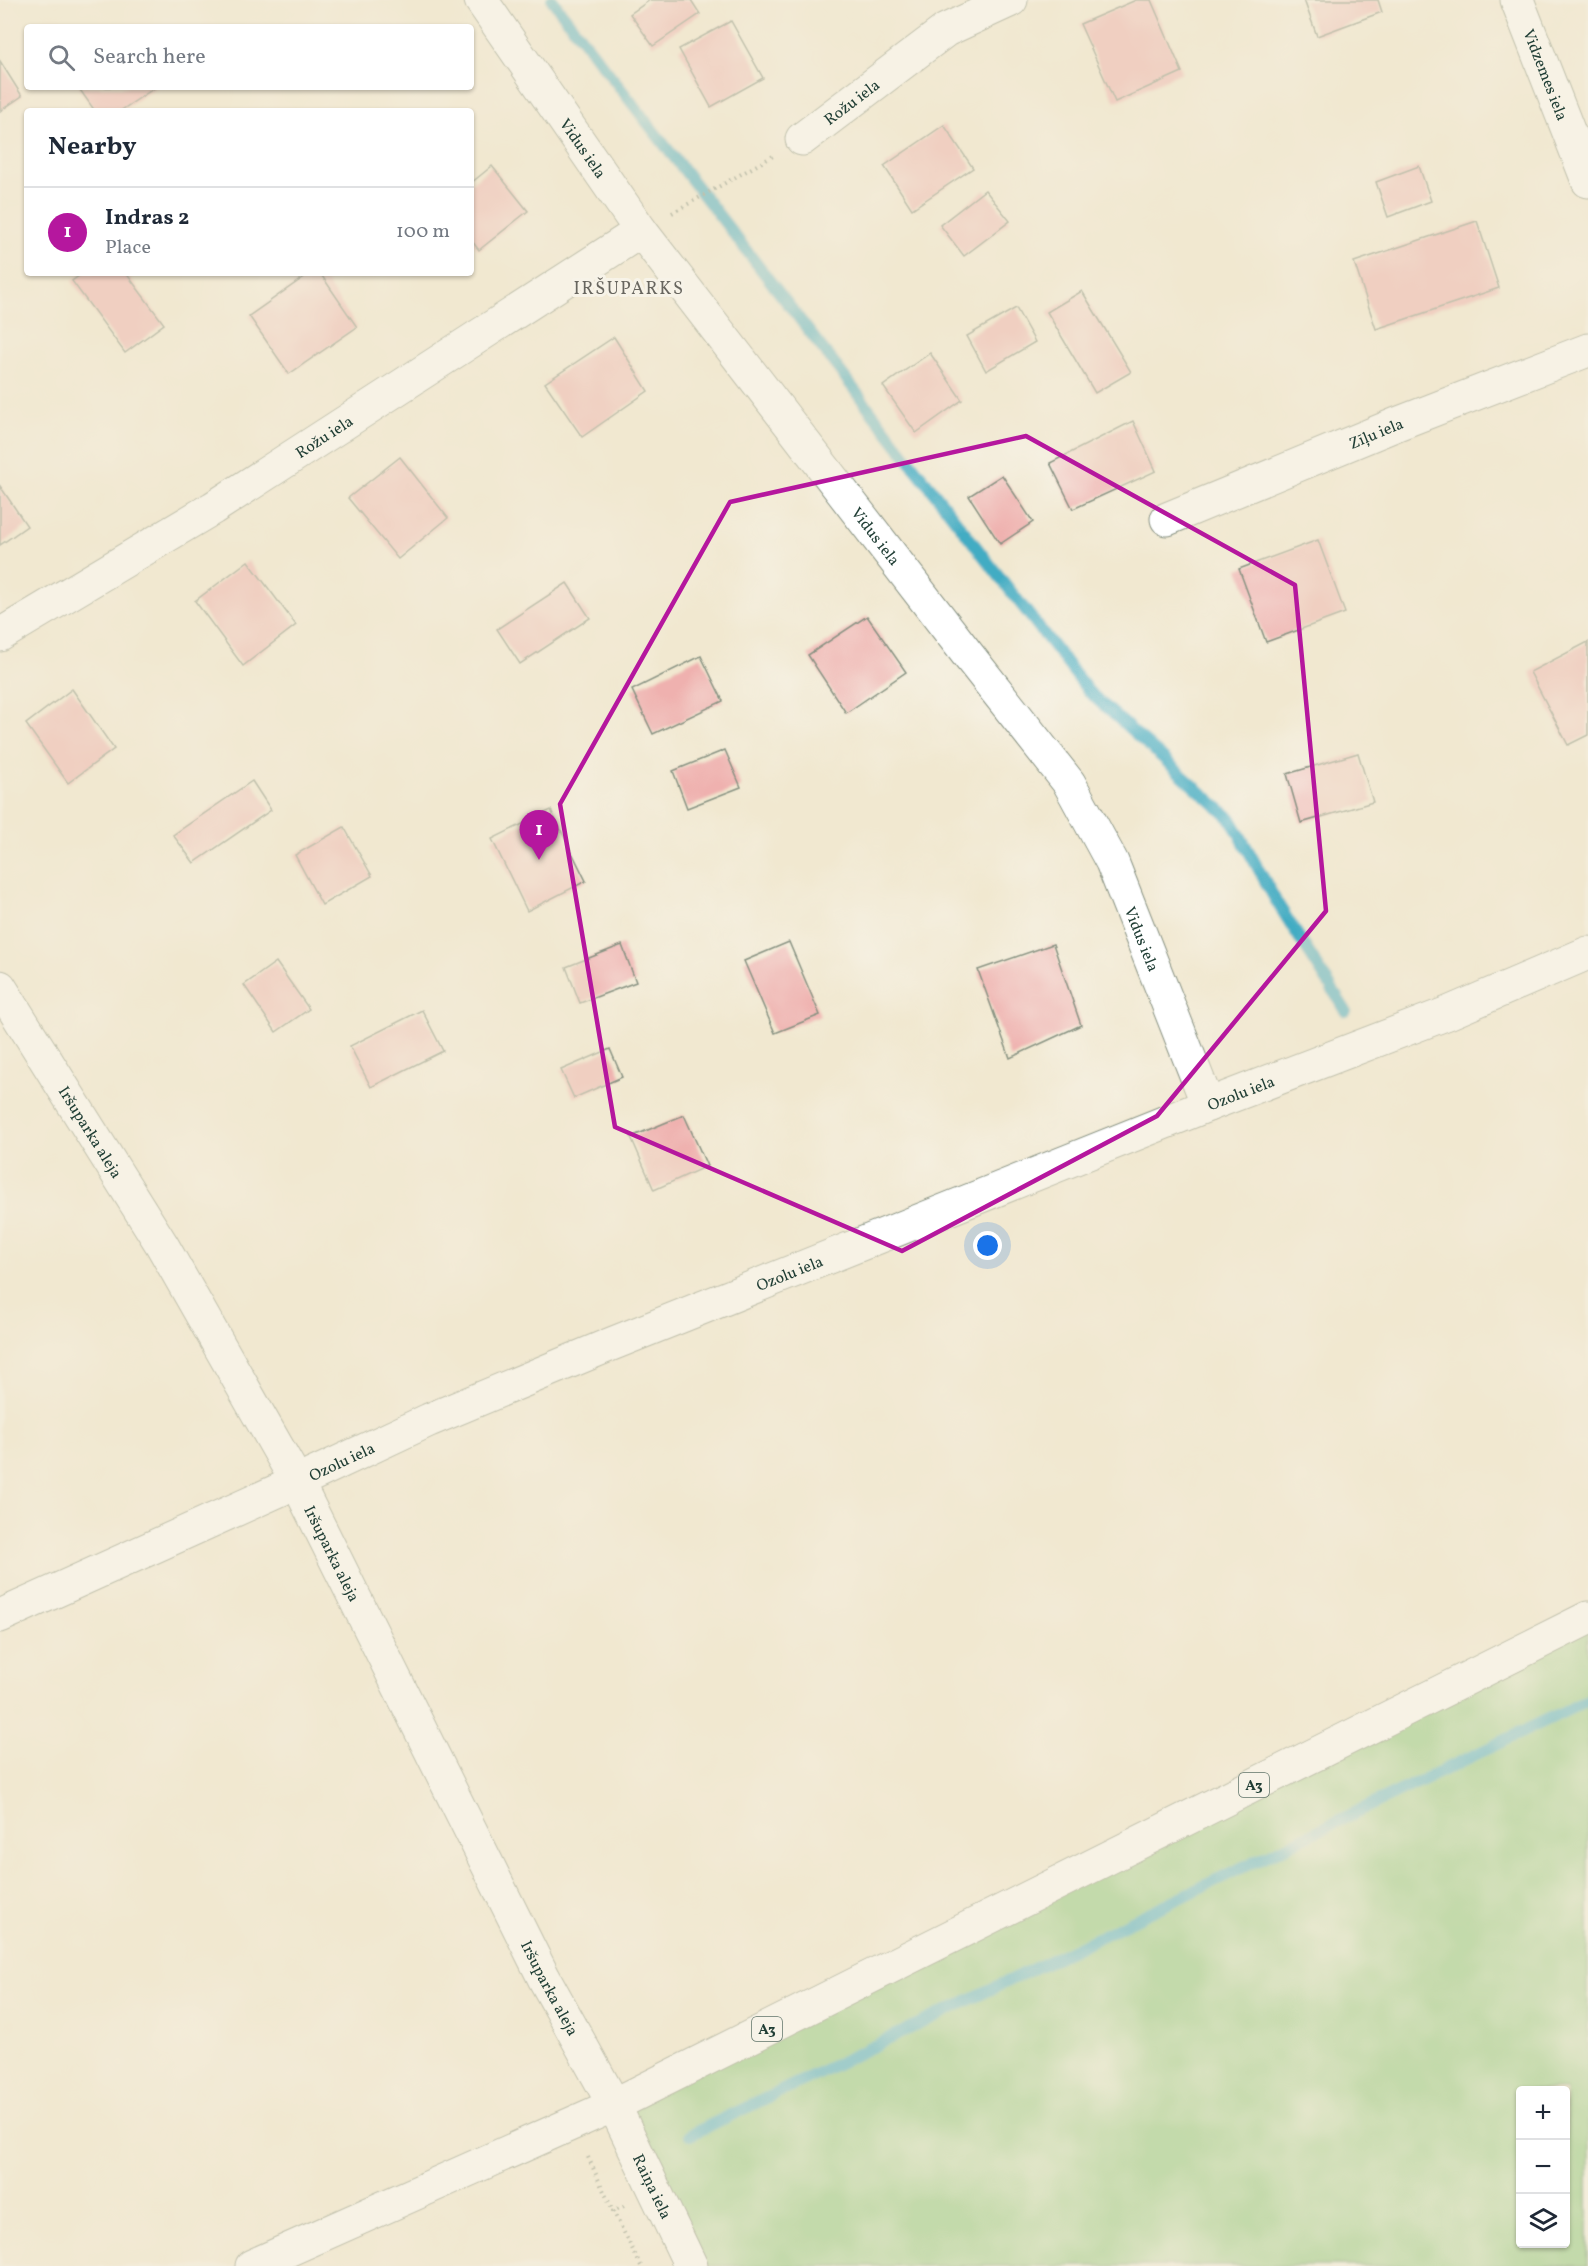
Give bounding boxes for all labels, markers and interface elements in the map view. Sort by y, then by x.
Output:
search box [24,24,474,90]
street label: Vidzemes iela [1516,26,1572,124]
icon: search [45,41,78,74]
text: Search here [93,42,206,73]
street label: Rožu iela [820,75,885,131]
street label: Vidus iela [553,115,610,183]
text: Nearby [48,129,137,165]
text: Indras 2 [105,203,189,234]
text: 1 [63,218,72,246]
text: 100 m [396,218,450,246]
text: Place [105,234,151,262]
district label: IRŠUPARKS [574,277,684,302]
street label: Rožu iela [292,411,358,465]
street label: Zīļu iela [1346,414,1407,456]
street label: Vidus iela [845,503,904,571]
pin: 1 [520,810,558,860]
street label: Vidus iela [1118,904,1163,975]
street label: Ozolu iela [1205,1071,1278,1117]
street label: Iršuparka aleja [52,1083,126,1183]
your location [973,1231,1002,1260]
street label: Ozolu iela [753,1251,827,1298]
street label: Ozolu iela [306,1438,379,1488]
street label: Iršuparka aleja [297,1502,364,1606]
road number: A3 [1239,1773,1269,1797]
street label: Iršuparka aleja [514,1937,583,2040]
road number: A3 [752,2017,782,2041]
map controls [1516,2086,1570,2248]
button: + [1516,2086,1570,2140]
button: − [1516,2140,1570,2194]
street label: Raiņa iela [626,2151,676,2223]
button: layers [1516,2194,1570,2248]

